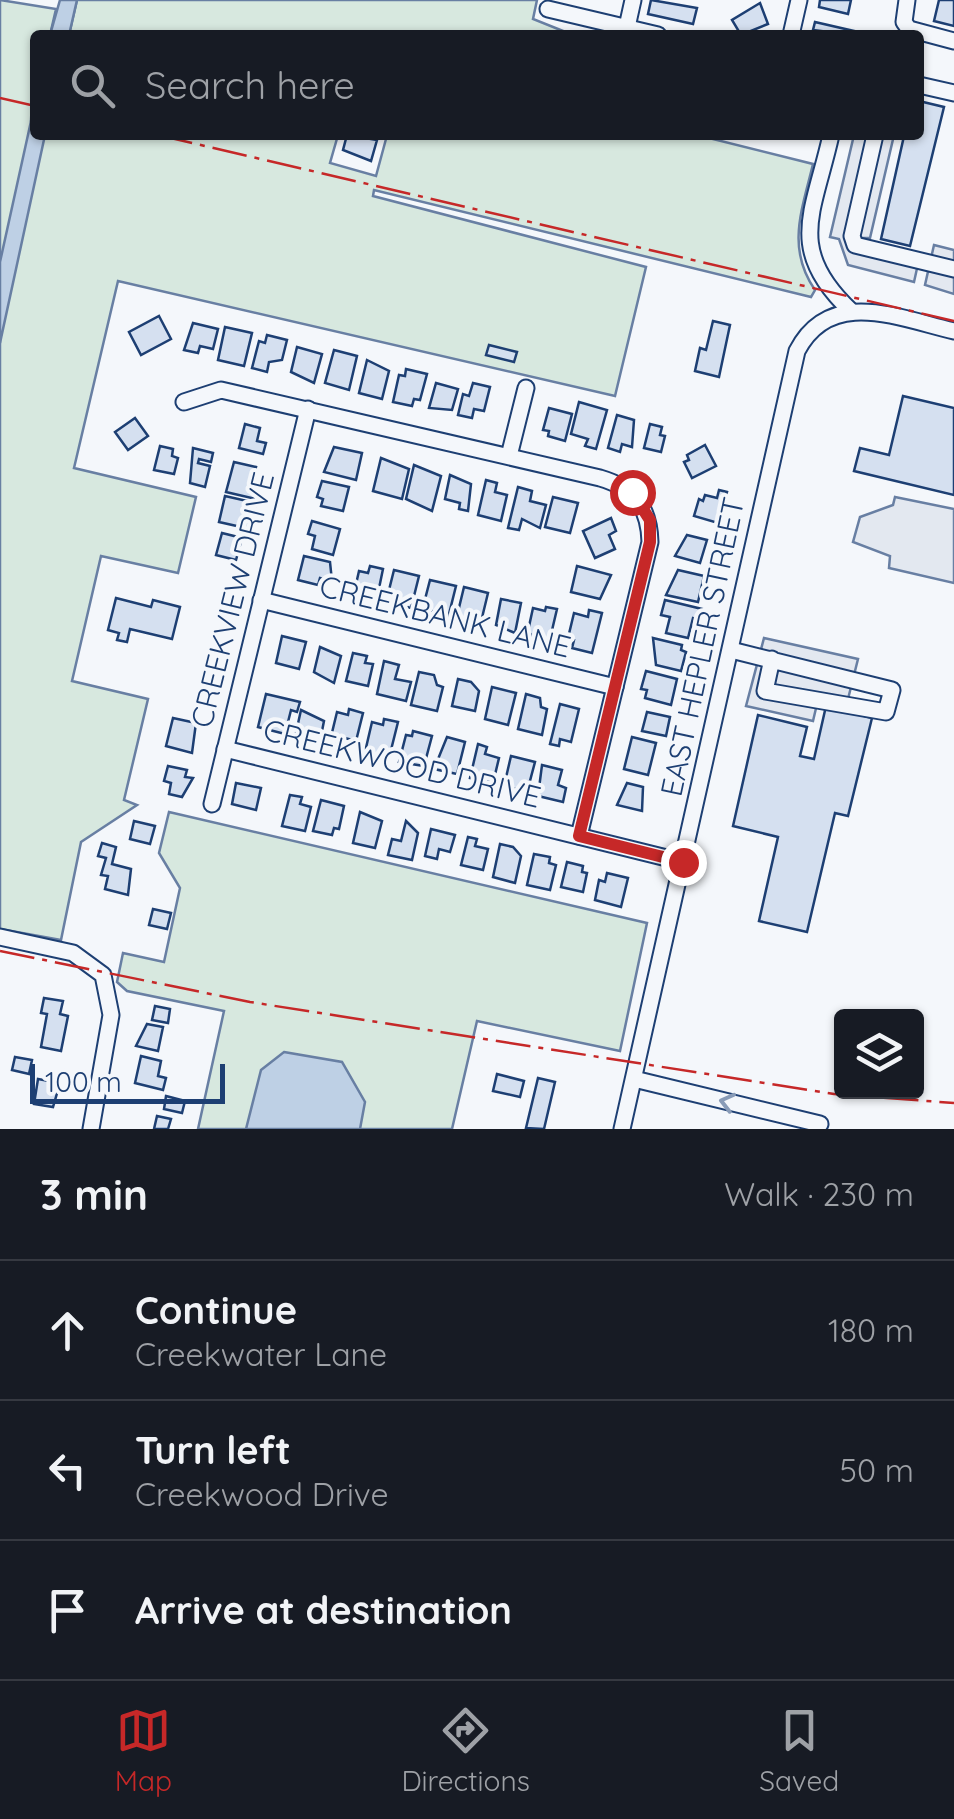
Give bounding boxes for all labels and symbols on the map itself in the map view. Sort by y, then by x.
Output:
street label: CREEKVIEW DRIVE [182,468,282,731]
route start [610,470,656,516]
street label: EAST HEPLER STREET [652,494,752,800]
street label: CREEKBANK LANE [316,566,575,666]
street label: CREEKWOOD DRIVE [260,710,545,816]
route end [661,840,707,886]
scale bar [30,1059,225,1104]
one-way arrow [719,1092,736,1113]

